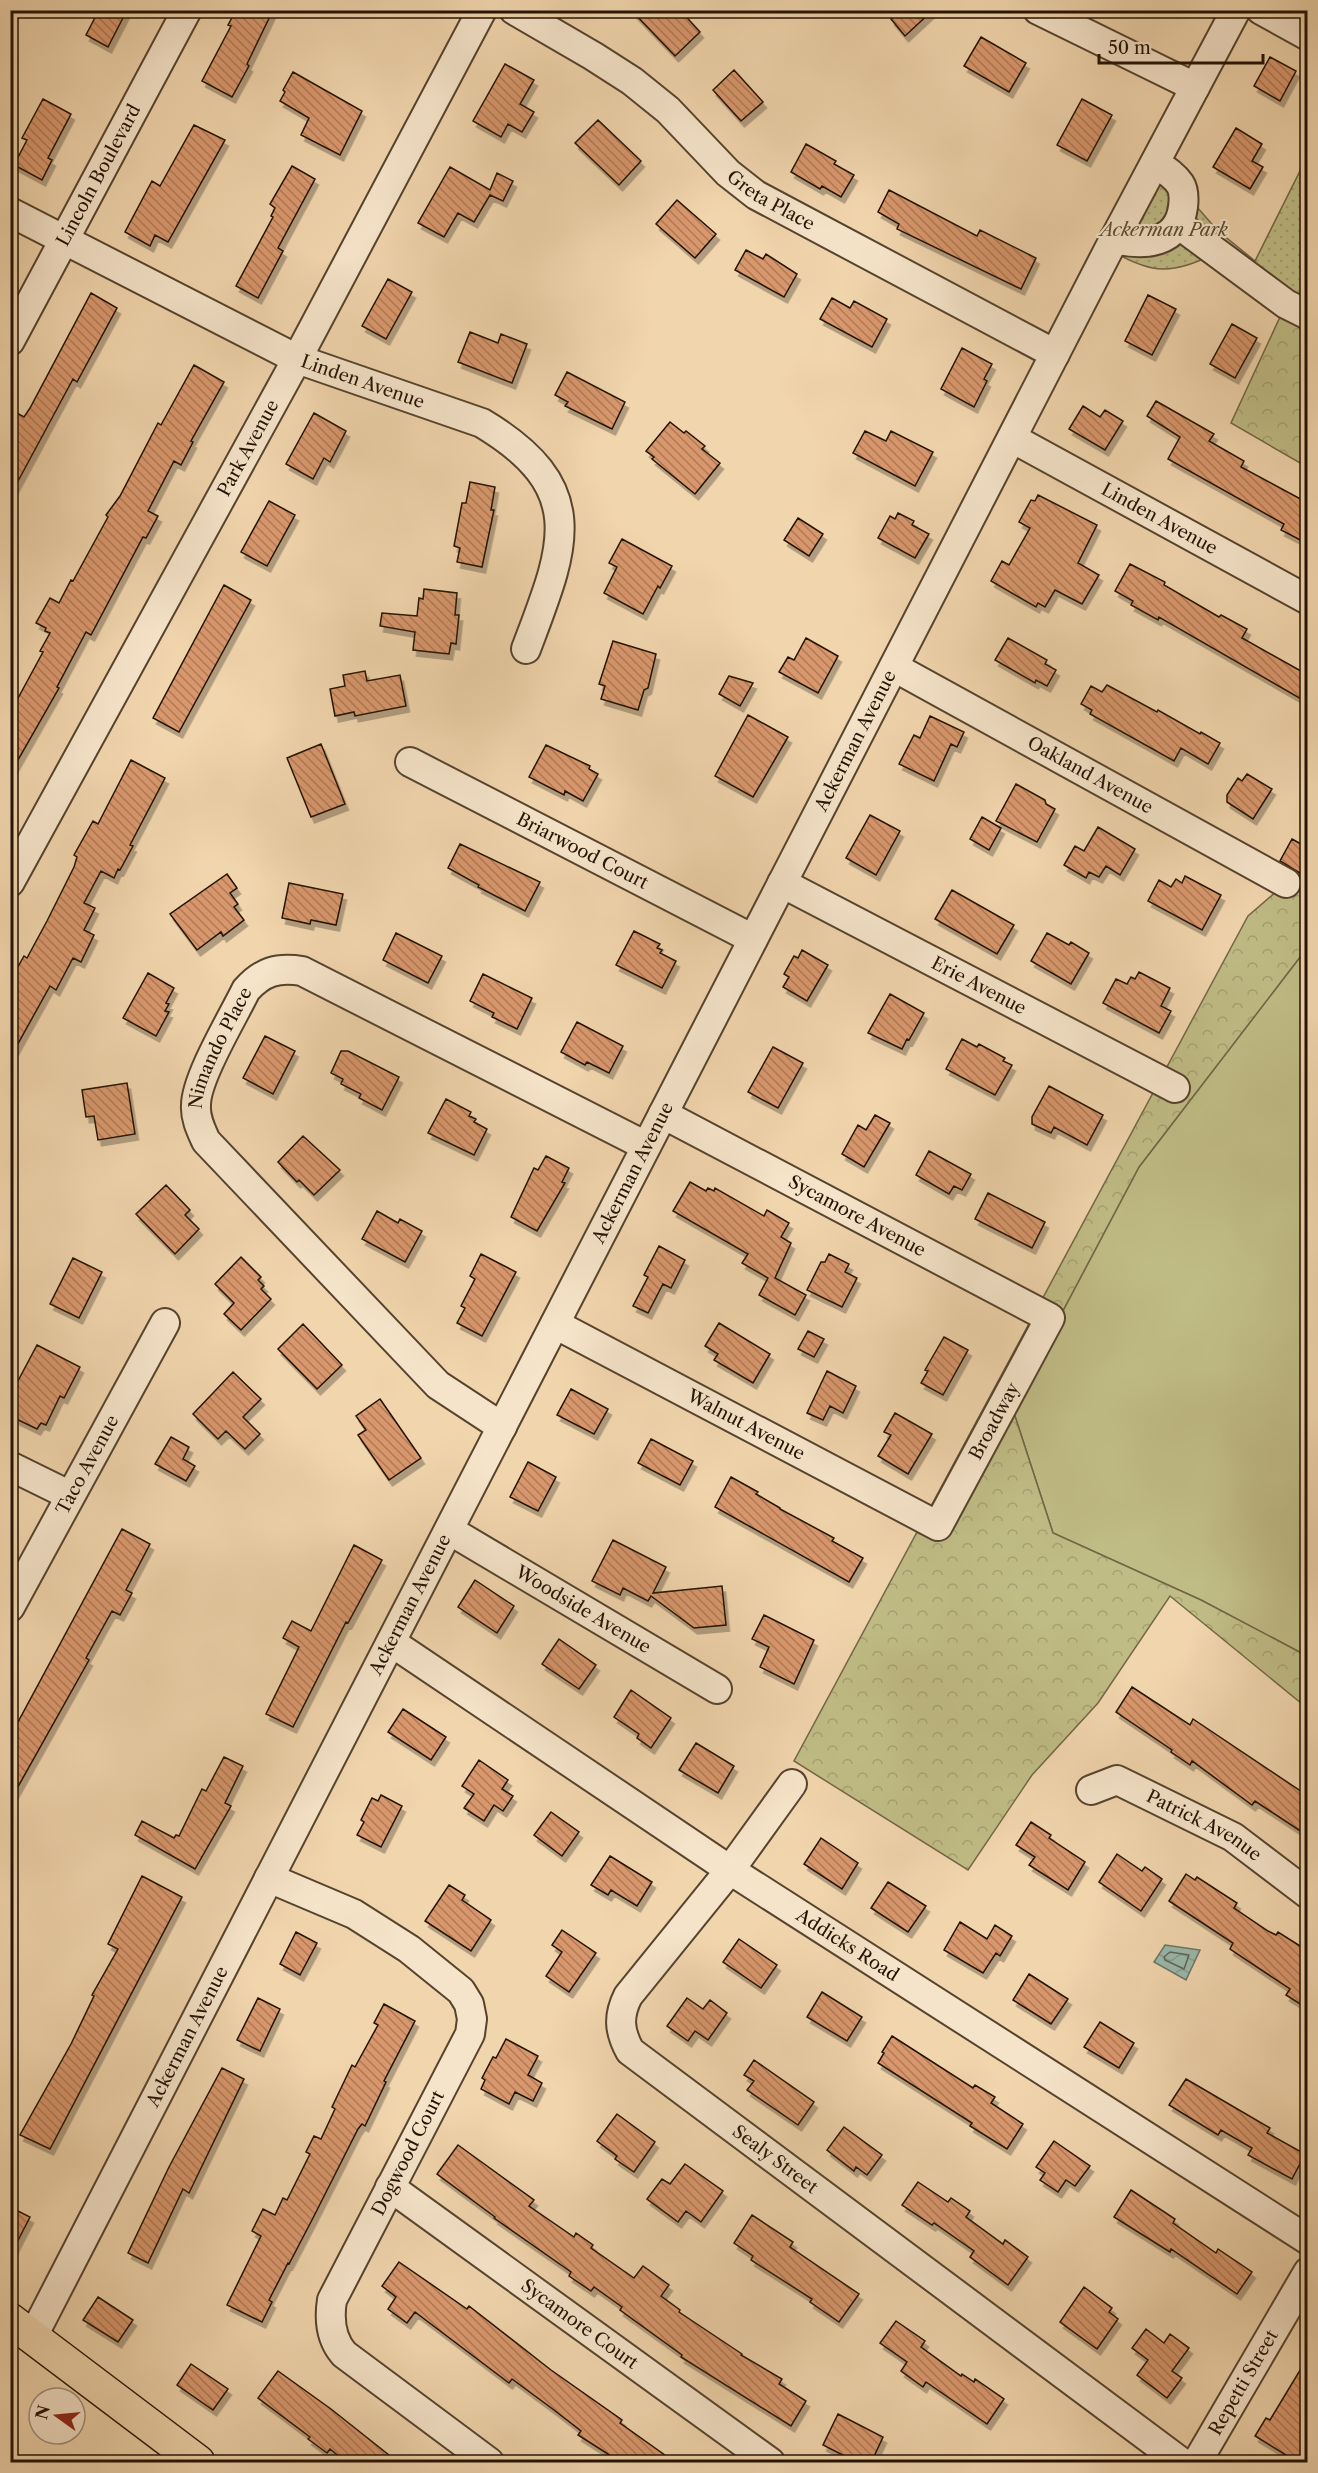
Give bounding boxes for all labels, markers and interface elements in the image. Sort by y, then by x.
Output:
scale bar [1099,27,1262,65]
text: 50 m [1108,37,1151,59]
street label: Lincoln Boulevard [52,101,145,250]
street label: Greta Place [723,165,818,235]
park label: Ackerman Park [1097,219,1228,241]
street label: Linden Avenue [298,350,427,413]
street label: Park Avenue [213,396,283,500]
street label: Linden Avenue [1097,478,1221,559]
street label: Ackerman Avenue [810,667,901,816]
street label: Oakland Avenue [1024,732,1157,819]
street label: Briarwood Court [513,808,652,894]
street label: Erie Avenue [928,952,1030,1019]
street label: Nimando Place [184,984,257,1110]
street label: Ackerman Avenue [587,1099,678,1248]
street label: Sycamore Avenue [785,1171,929,1261]
street label: Broadway [965,1378,1025,1464]
street label: Walnut Avenue [683,1384,809,1465]
street label: Taco Avenue [52,1411,124,1518]
street label: Ackerman Avenue [364,1531,455,1680]
street label: Woodside Avenue [511,1560,655,1658]
street label: Patrick Avenue [1143,1785,1266,1866]
street label: Addicks Road [791,1904,903,1986]
street label: Ackerman Avenue [141,1963,233,2112]
street label: Dogwood Court [367,2086,449,2219]
street label: Sealy Street [728,2120,823,2199]
street label: Sycamore Court [517,2274,643,2374]
street label: Repetti Street [1204,2325,1283,2439]
north arrow [27,2386,87,2446]
text: N [31,2403,54,2421]

